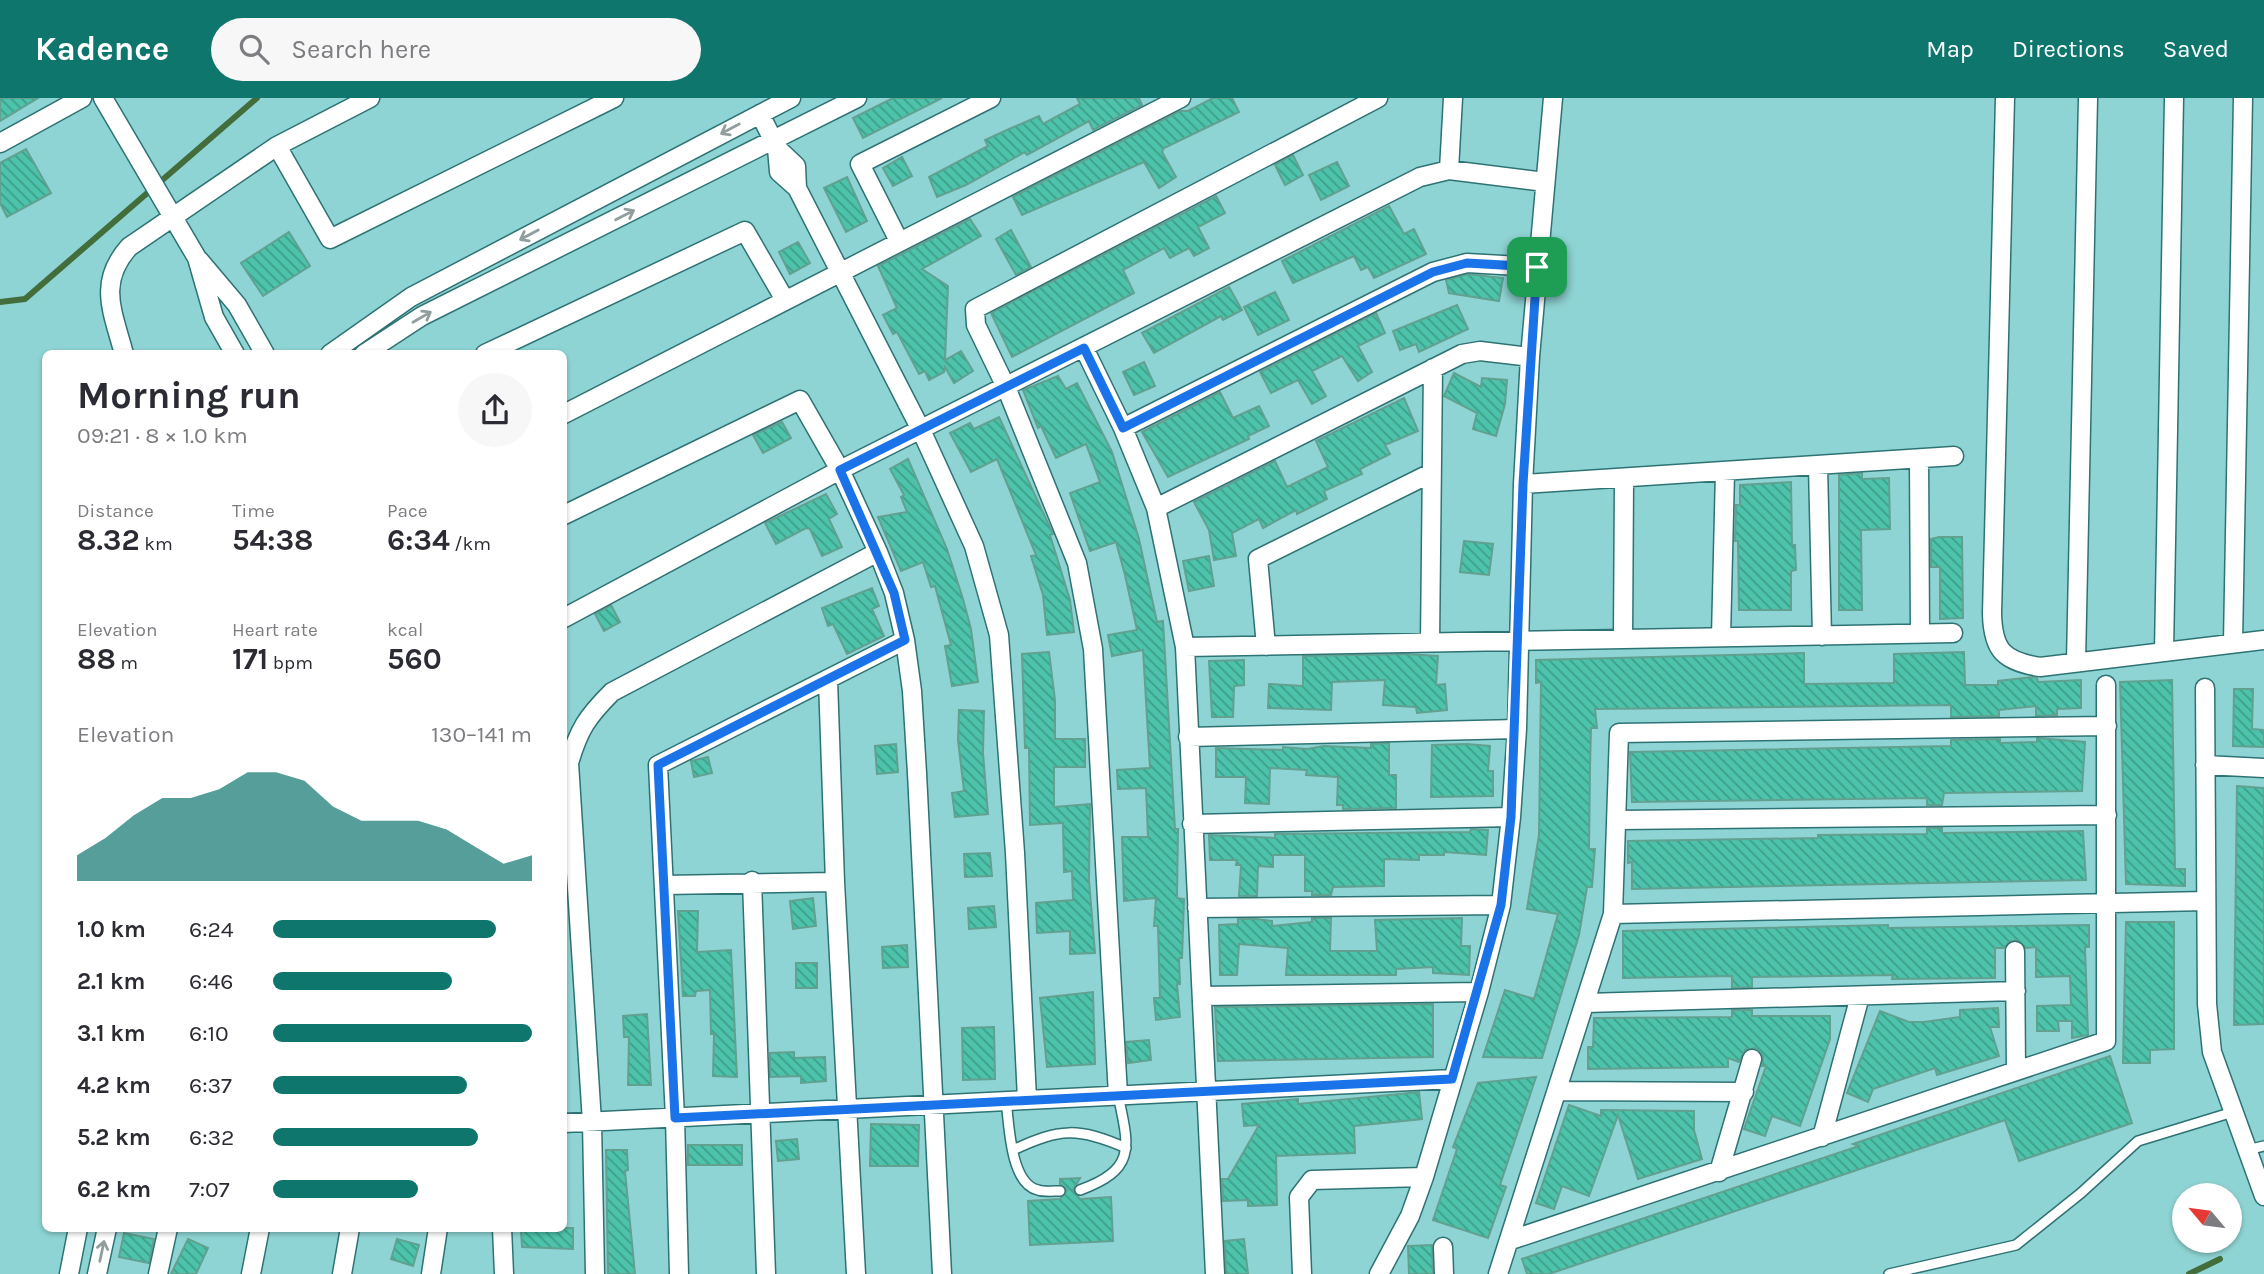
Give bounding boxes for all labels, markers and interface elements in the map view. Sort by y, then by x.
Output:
search box [211,18,701,81]
text: Kadence [35,30,169,68]
icon: search [235,30,273,68]
text: Search here [291,34,431,65]
text: Map [1926,35,1974,63]
text: Directions [2012,35,2125,63]
text: Saved [2163,35,2229,63]
one-way arrow [720,123,741,136]
one-way arrow [614,207,635,221]
one-way arrow [519,229,540,242]
pin [1507,237,1567,297]
icon: arrive [1518,248,1556,286]
one-way arrow [411,310,432,323]
text: Morning run [77,373,301,418]
button: share [458,373,532,447]
text: 09:21 · 8 × 1.0 km [77,422,248,449]
text: Distance [77,500,154,522]
text: Time [232,500,275,522]
text: Pace [387,500,428,522]
text: 8.32 [77,522,140,558]
text: 54:38 [232,522,313,558]
text: 6:34 [387,522,450,558]
text: km [140,533,173,555]
text: /km [450,533,491,555]
text: Elevation [77,619,157,641]
text: Heart rate [232,619,318,641]
text: kcal [387,619,423,641]
text: 88 [77,641,116,677]
text: 171 [232,641,268,677]
text: 560 [387,641,442,677]
text: m [116,652,138,674]
text: bpm [268,652,313,674]
text: Elevation [77,721,174,748]
text: 130–141 m [431,721,532,748]
text: 1.0 km [77,916,146,943]
text: 6:24 [189,916,234,943]
text: 2.1 km [77,968,145,995]
text: 6:46 [189,968,233,995]
text: 3.1 km [77,1020,146,1047]
text: 6:10 [189,1020,229,1047]
text: 4.2 km [77,1072,151,1099]
text: 6:37 [189,1072,232,1099]
text: 5.2 km [77,1124,151,1151]
text: 6:32 [189,1124,234,1151]
text: 6.2 km [77,1176,151,1203]
text: 7:07 [189,1176,230,1203]
north arrow [2172,1183,2242,1253]
map controls [2172,1183,2242,1253]
one-way arrow [95,1240,109,1263]

